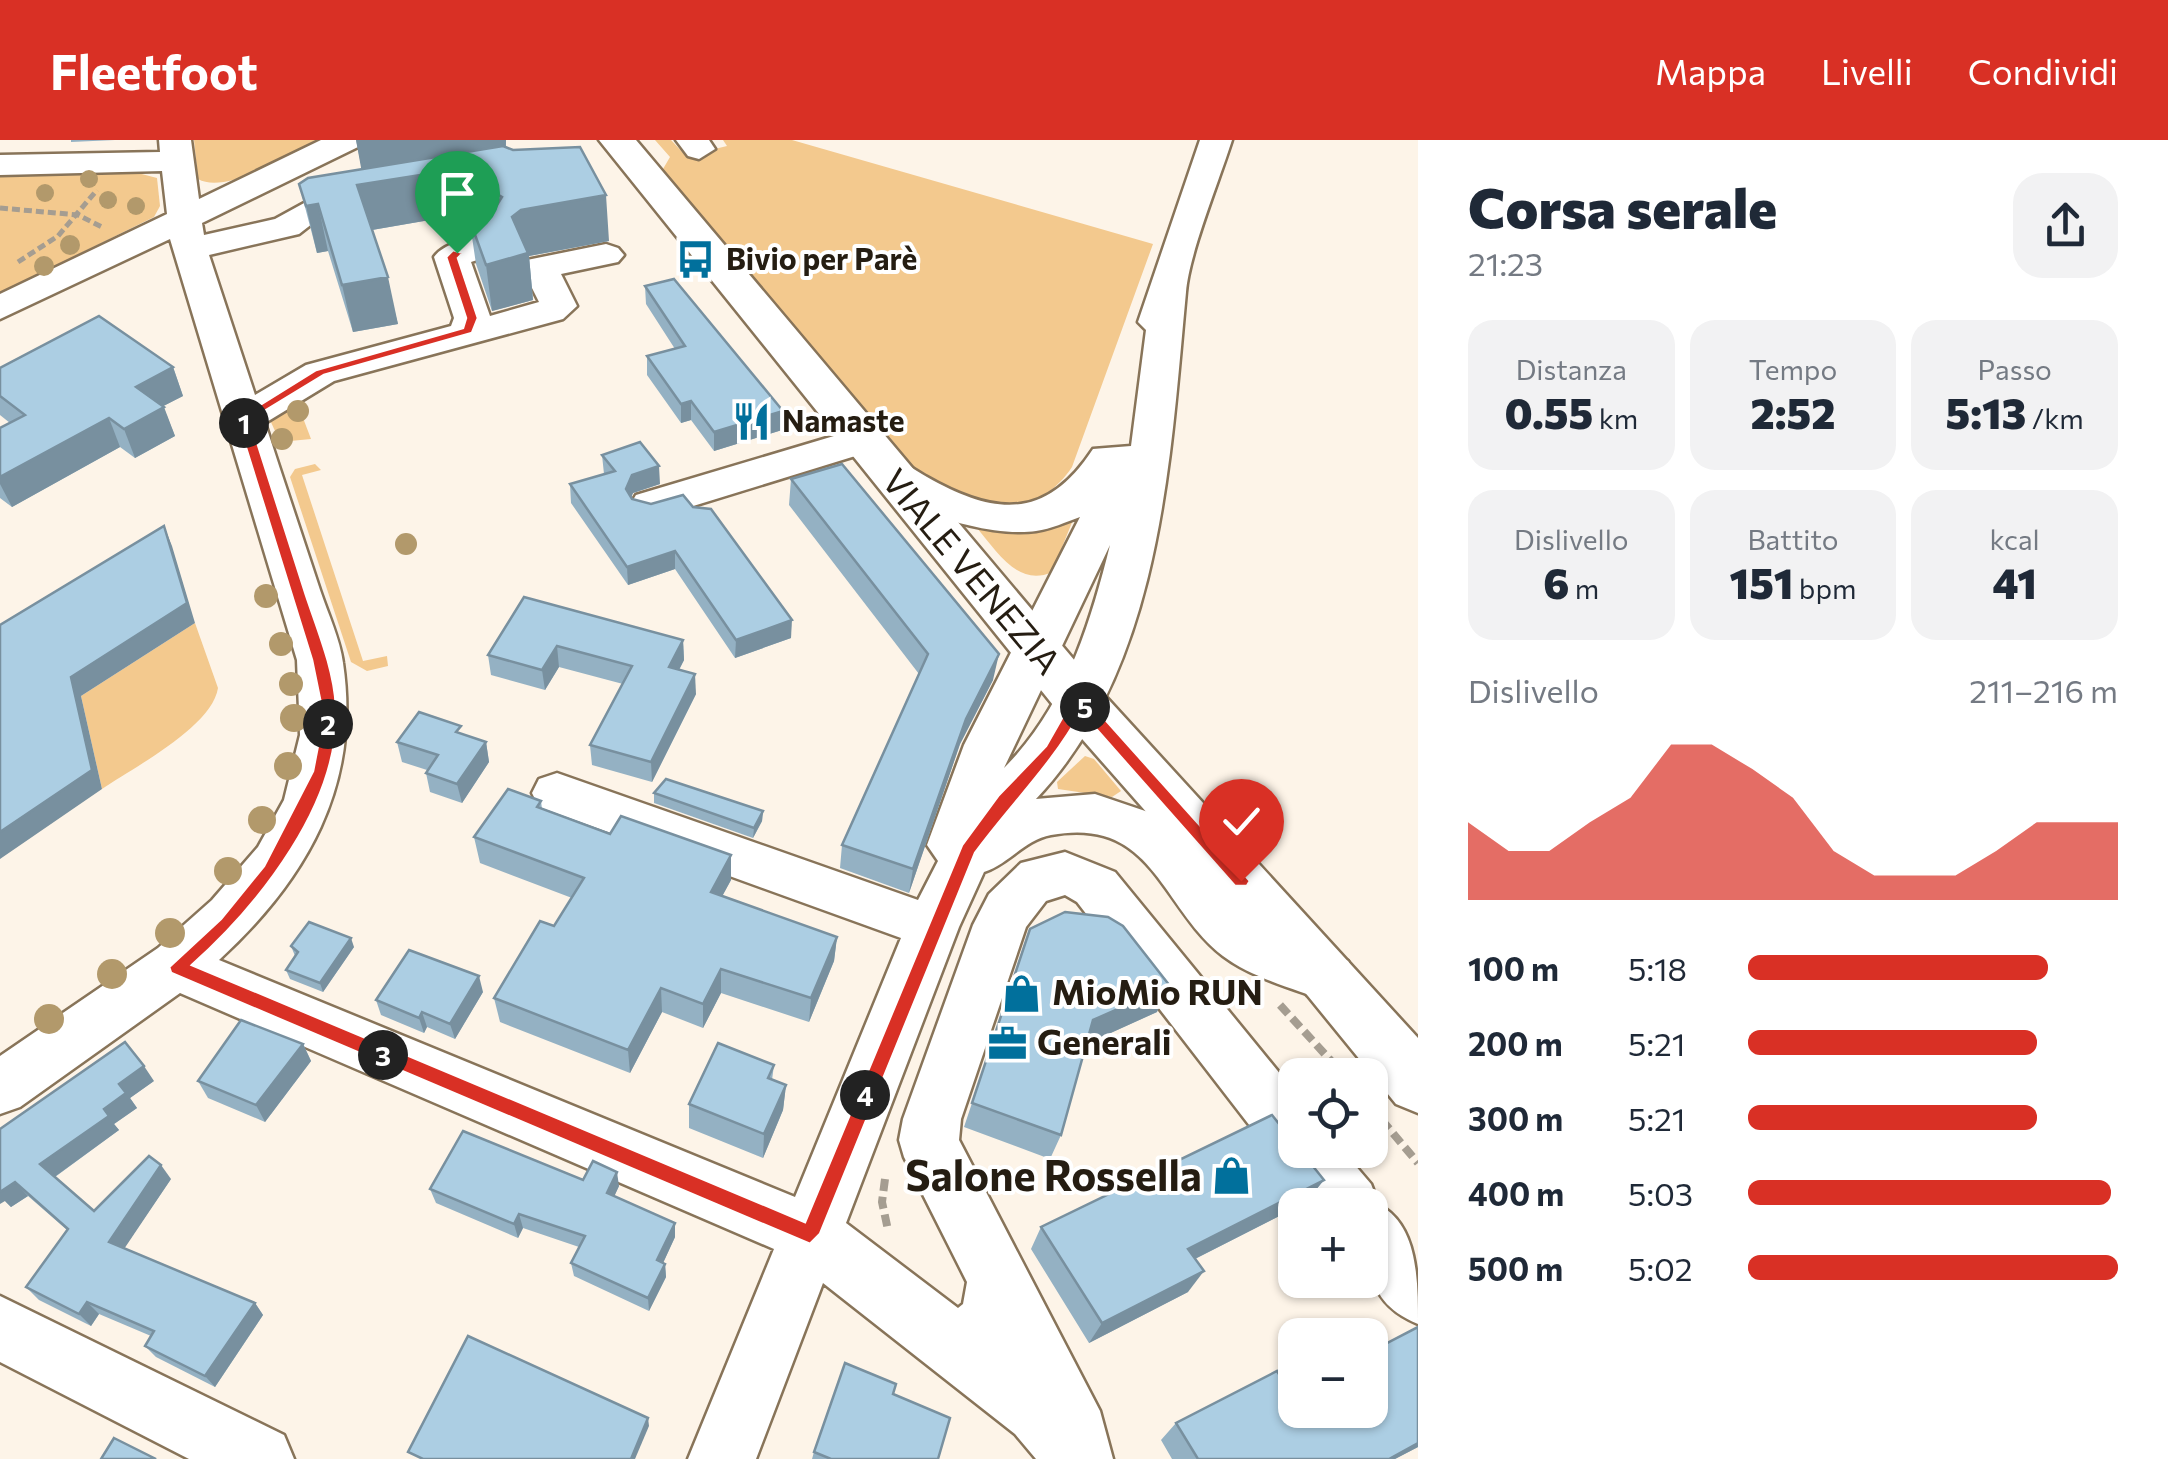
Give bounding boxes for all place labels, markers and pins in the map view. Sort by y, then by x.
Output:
pin [415,151,500,254]
bus stop icon: Bivio per Parè [675,239,717,281]
place label: Bivio per Parè [726,239,917,276]
pin: 1 [219,398,269,448]
restaurant icon: Namaste [731,401,773,443]
place label: Namaste [782,401,904,438]
pin: 5 [1060,682,1110,732]
pin: 2 [303,699,353,749]
pin [1199,779,1284,882]
place label: MioMio RUN [1052,969,1263,1012]
shop icon: MioMio RUN [1001,972,1043,1014]
place label: Generali [1037,1019,1171,1062]
office icon: Generali [986,1022,1028,1064]
pin: 3 [358,1030,408,1080]
pin: 4 [840,1070,890,1120]
place label: Salone Rossella [905,1148,1202,1200]
shop icon: Salone Rossella [1211,1155,1253,1197]

